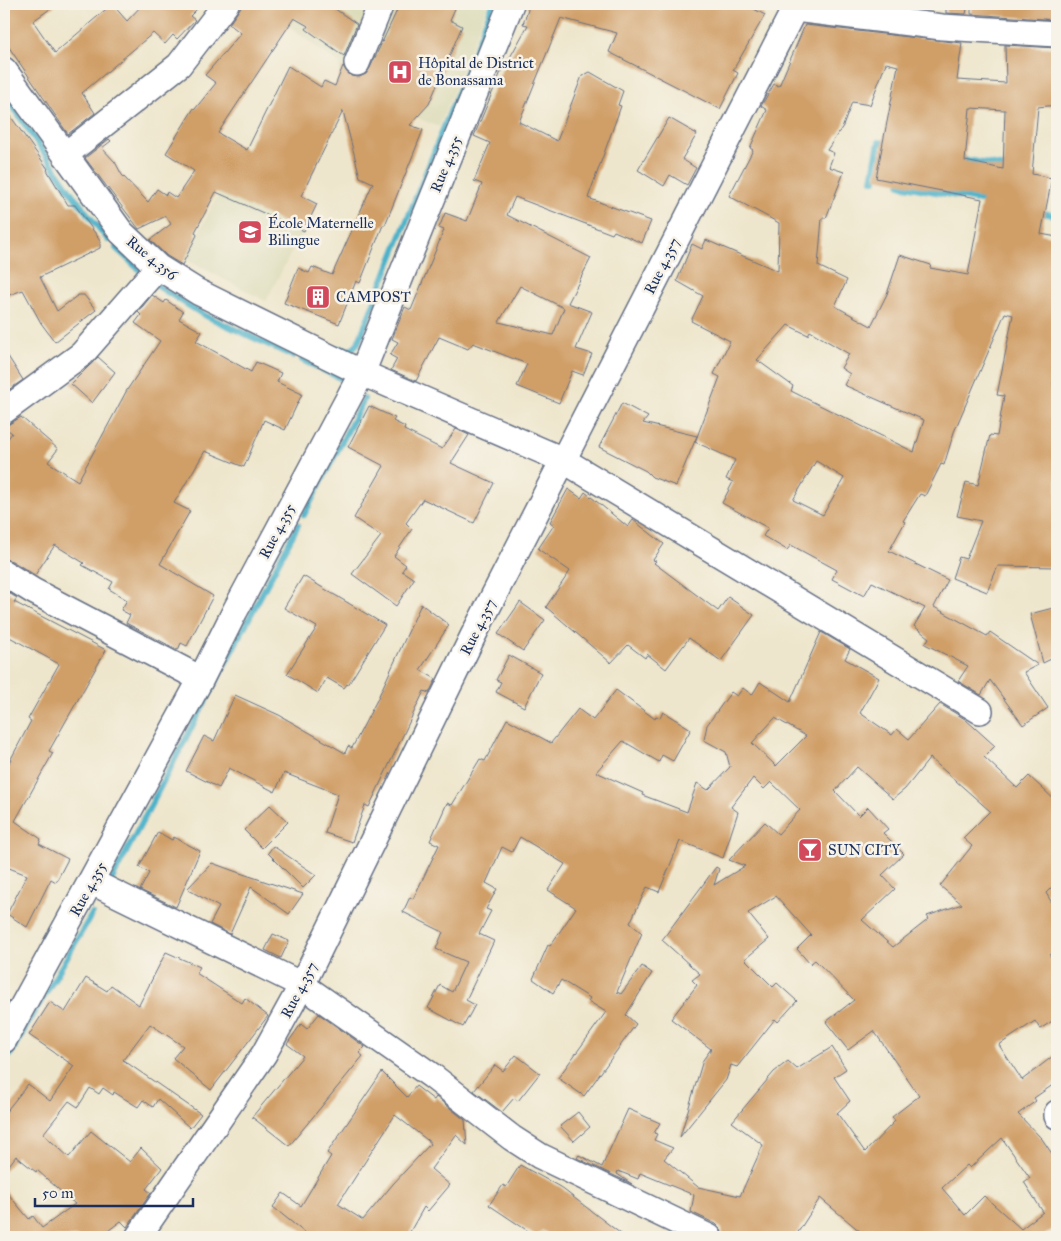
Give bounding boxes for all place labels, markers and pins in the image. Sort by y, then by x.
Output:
place label: Hôpital de District de Bonassama [418,54,535,89]
hospital icon: Hôpital de District de Bonassama [387,59,413,85]
place label: École Maternelle Bilingue [268,213,374,249]
school or university icon: École Maternelle Bilingue [237,219,263,245]
building icon: CAMPOST [305,284,331,310]
place label: CAMPOST [336,288,411,306]
bar icon: SUN CITY [797,837,823,863]
place label: SUN CITY [828,841,901,859]

